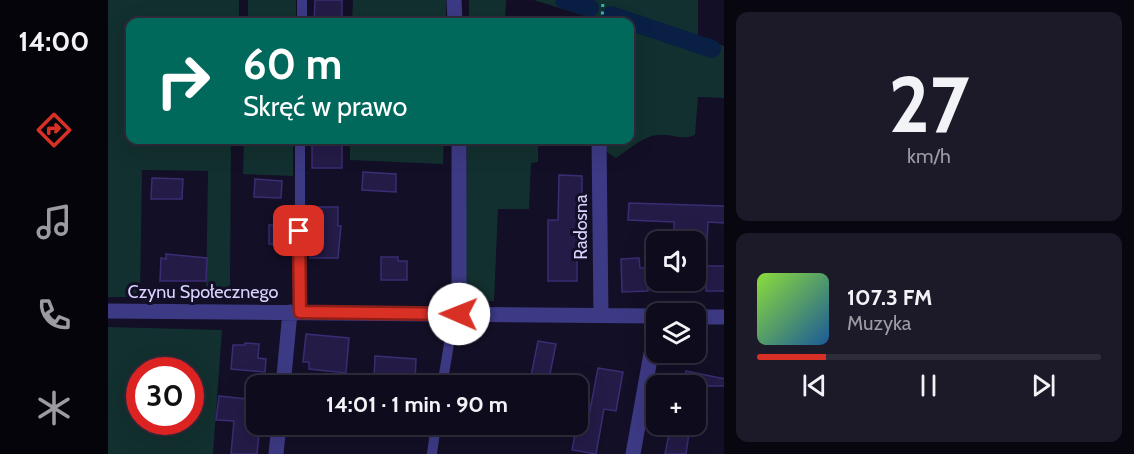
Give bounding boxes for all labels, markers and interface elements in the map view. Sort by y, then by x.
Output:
text: 14:00 [19,25,89,58]
text: 60 m [243,38,342,90]
icon: right [144,42,222,120]
text: 27 [888,57,970,152]
text: Skręć w prawo [243,90,407,123]
icon: directions [33,109,75,151]
text: km/h [907,144,951,168]
street label: Radosna [570,194,592,260]
icon: music [33,201,75,243]
pin [273,205,324,256]
icon: arrive [282,214,315,247]
map controls [646,231,706,435]
button: sound [646,231,706,291]
street label: Czynu Społecznego [128,281,278,303]
position arrow [427,282,491,346]
text: 107.3 FM [847,284,932,311]
icon: phone [33,294,75,336]
button: layers [646,303,706,363]
text: Muzyka [847,311,911,335]
speed limit sign: 30 [126,357,204,435]
icon: previous [798,369,831,402]
icon: pause [912,369,945,402]
icon: next [1027,369,1060,402]
button: + [646,375,706,435]
icon: climate [33,387,75,429]
text: 14:01 · 1 min · 90 m [326,391,508,418]

